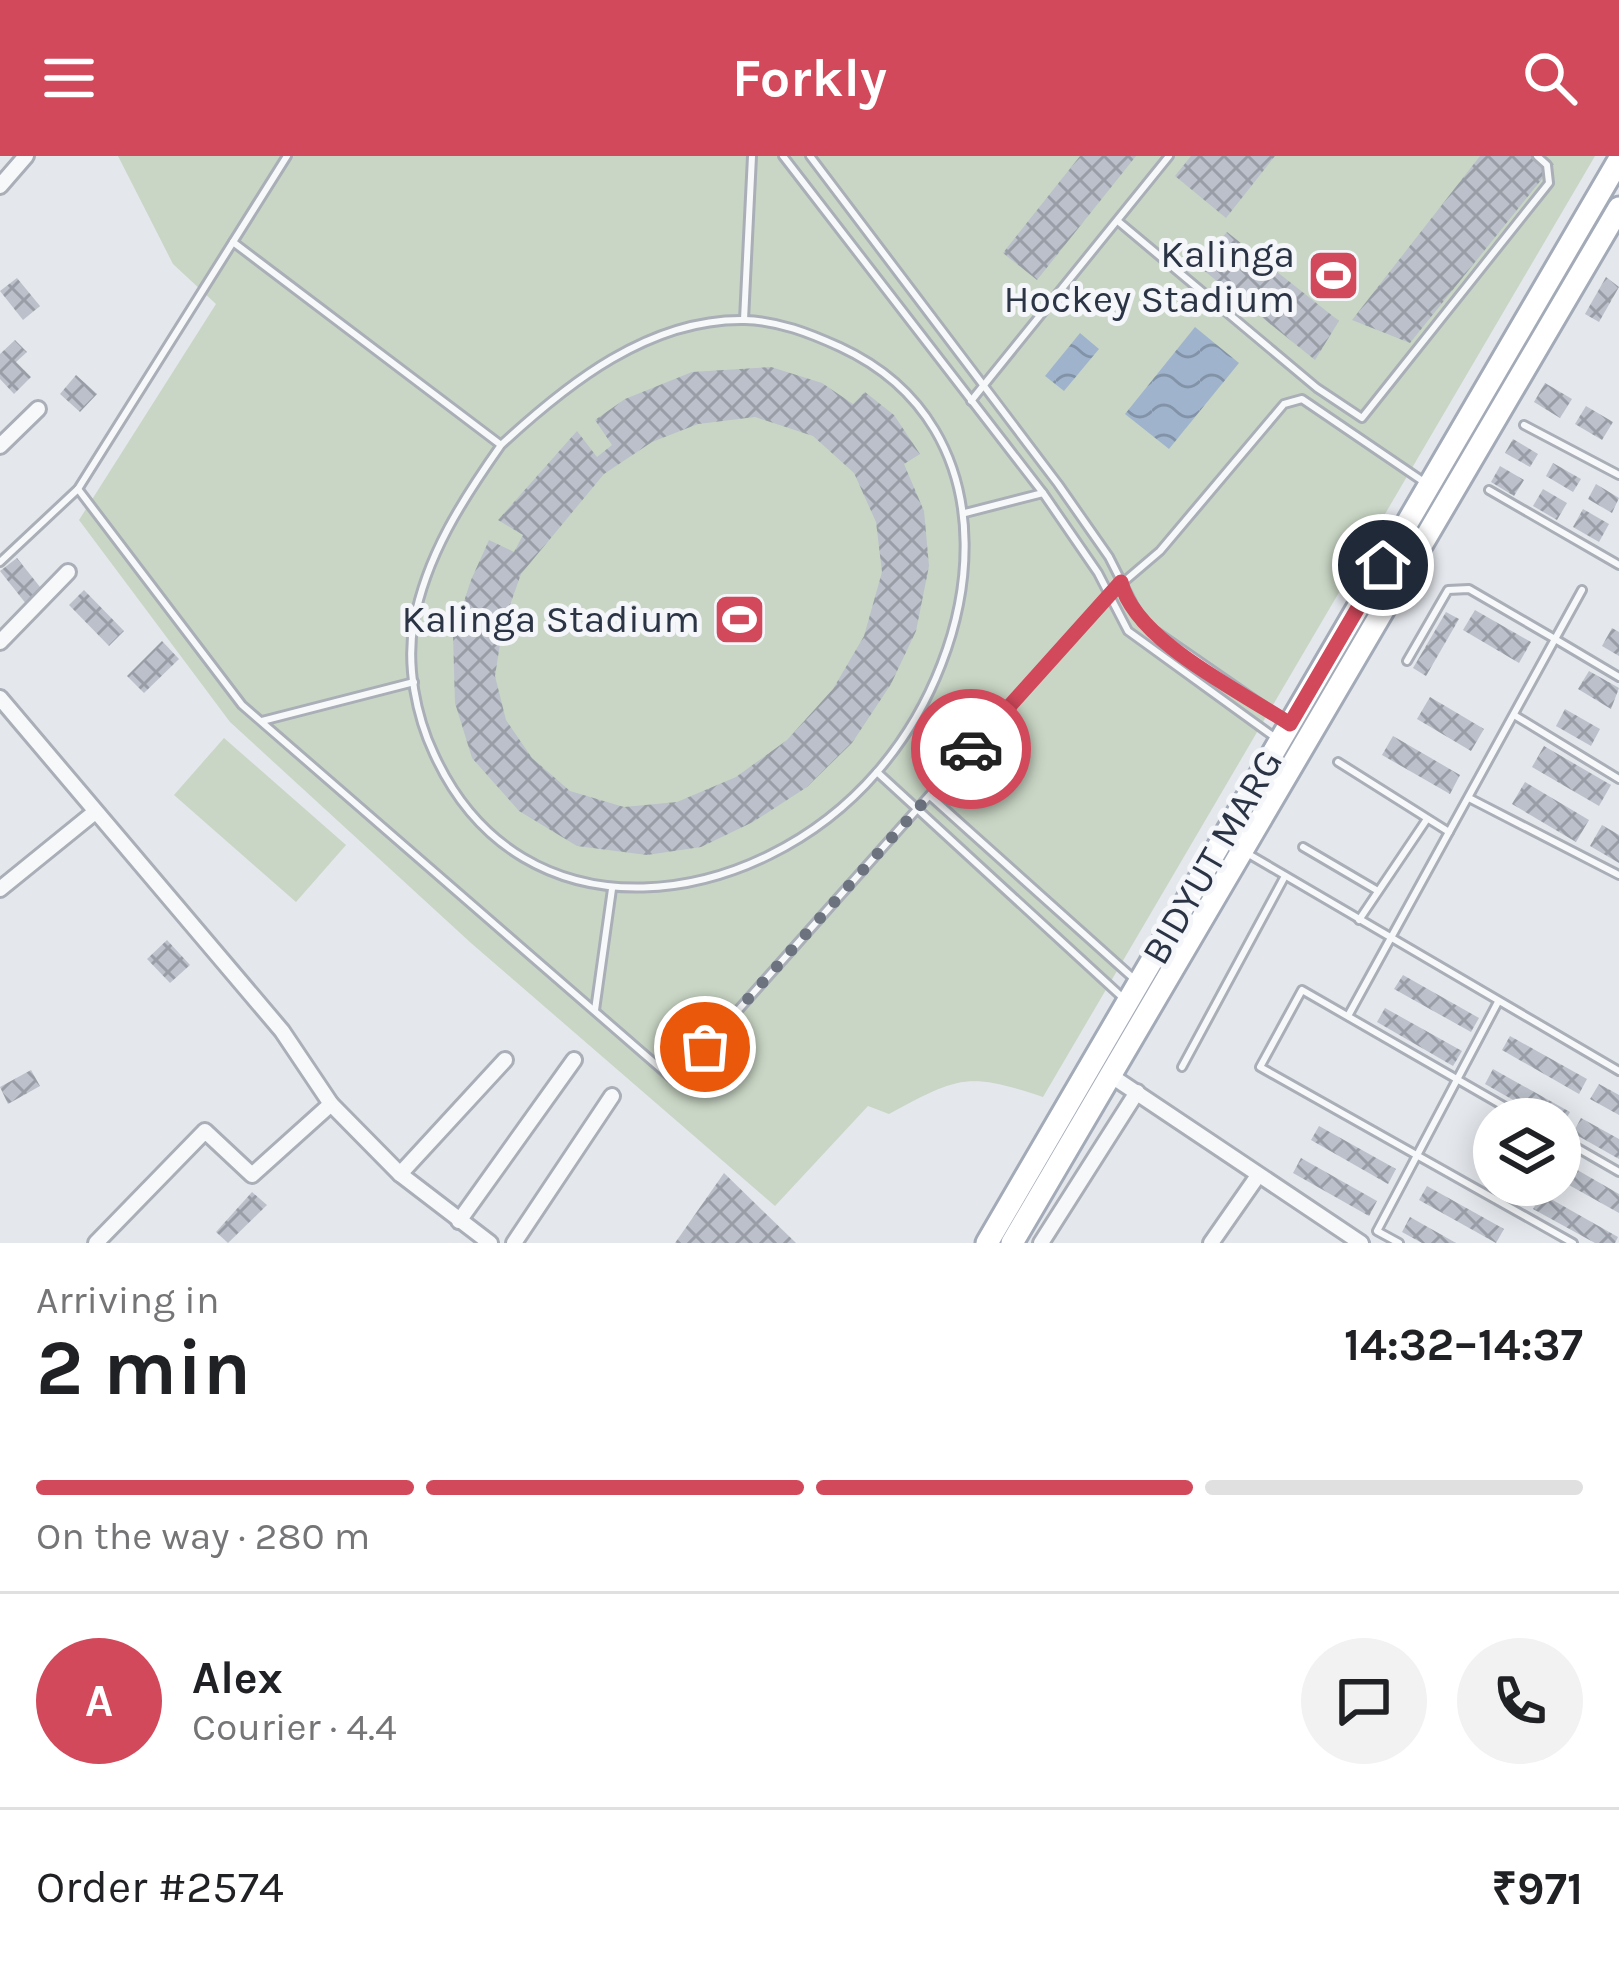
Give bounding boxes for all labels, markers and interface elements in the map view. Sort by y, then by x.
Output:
icon: menu [36,45,102,111]
icon: search [1517,45,1583,111]
text: Forkly [732,46,887,110]
place label: Kalinga Hockey Stadium [1004,231,1295,322]
sports icon: Kalinga Hockey Stadium [1306,248,1362,304]
pin [1332,514,1434,616]
icon: home [1350,532,1416,598]
sports icon: Kalinga Stadium [711,591,767,647]
place label: Kalinga Stadium [401,596,700,642]
courier [911,689,1031,809]
icon: car [938,716,1004,782]
street label: BIDYUT MARG [1132,742,1292,972]
pin [654,996,756,1098]
icon: bag [672,1014,738,1080]
map controls [1473,1098,1581,1206]
button: layers [1473,1098,1581,1206]
text: Arriving in [36,1277,219,1323]
text: 14:32–14:37 [1344,1319,1583,1371]
text: 2 min [36,1322,251,1414]
text: On the way · 280 m [36,1513,370,1559]
button: chat [1301,1638,1427,1764]
button: phone [1457,1638,1583,1764]
text: Alex [192,1652,283,1704]
text: A [85,1675,113,1727]
text: Courier · 4.4 [192,1704,397,1750]
text: Order #2574 [36,1861,284,1913]
text: ₹971 [1491,1863,1583,1915]

